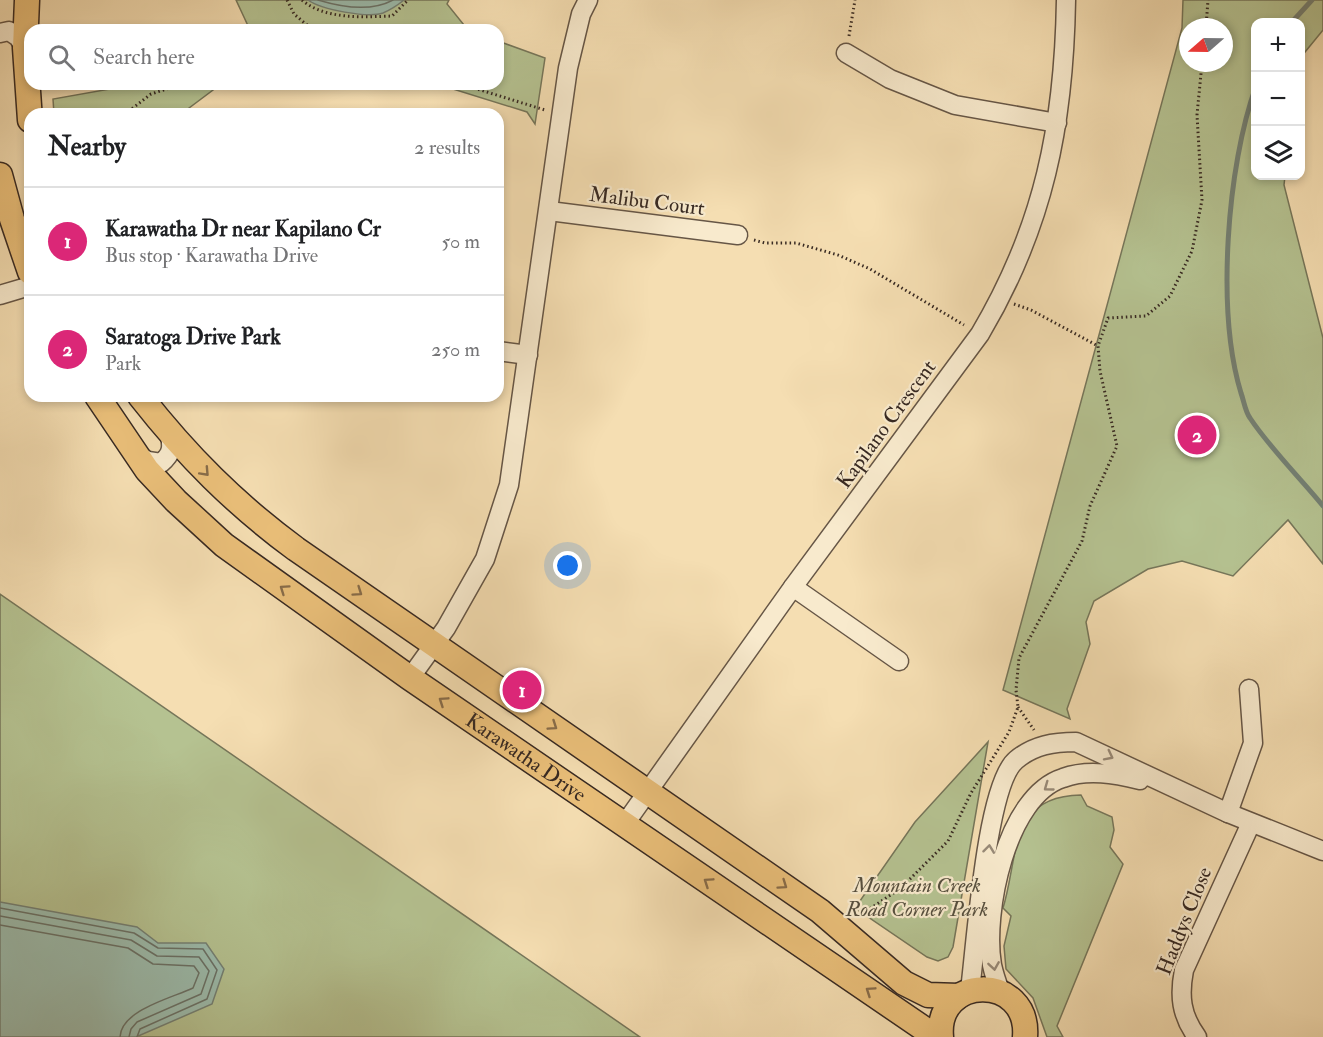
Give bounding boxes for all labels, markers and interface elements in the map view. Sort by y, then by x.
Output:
north arrow [1179,18,1233,72]
map controls [1251,18,1305,180]
button: + [1251,18,1305,72]
search box [24,24,504,90]
icon: search [45,41,78,74]
text: Search here [93,43,195,71]
button: − [1251,72,1305,126]
button: layers [1251,126,1305,180]
text: Nearby [48,131,126,163]
text: 2 results [414,135,480,160]
street label: Malibu Court [588,181,706,222]
text: Karawatha Dr near Kapilano Cr [105,215,381,243]
text: 1 [64,229,71,254]
text: 50 m [441,229,480,254]
text: Bus stop · Karawatha Drive [105,243,318,268]
text: Saratoga Drive Park [105,323,281,351]
text: 2 [62,337,73,362]
text: 250 m [431,337,480,362]
text: Park [105,351,141,376]
street label: Kapilano Crescent [831,355,942,494]
pin: 2 [1178,412,1216,458]
one-way arrow [198,465,209,476]
your location [553,551,582,580]
one-way arrow [279,585,290,596]
one-way arrow [352,585,363,596]
pin: 1 [502,668,542,712]
one-way arrow [439,697,450,708]
street label: Karawatha Drive [460,707,591,808]
one-way arrow [547,719,558,730]
one-way arrow [1103,749,1114,761]
one-way arrow [1044,780,1055,791]
one-way arrow [982,844,994,854]
street label: Haddys Close [1151,863,1218,979]
park label: Mountain Creek Road Corner Park [845,872,988,923]
one-way arrow [704,878,715,889]
one-way arrow [776,878,787,889]
one-way arrow [987,961,999,970]
one-way arrow [866,987,877,998]

